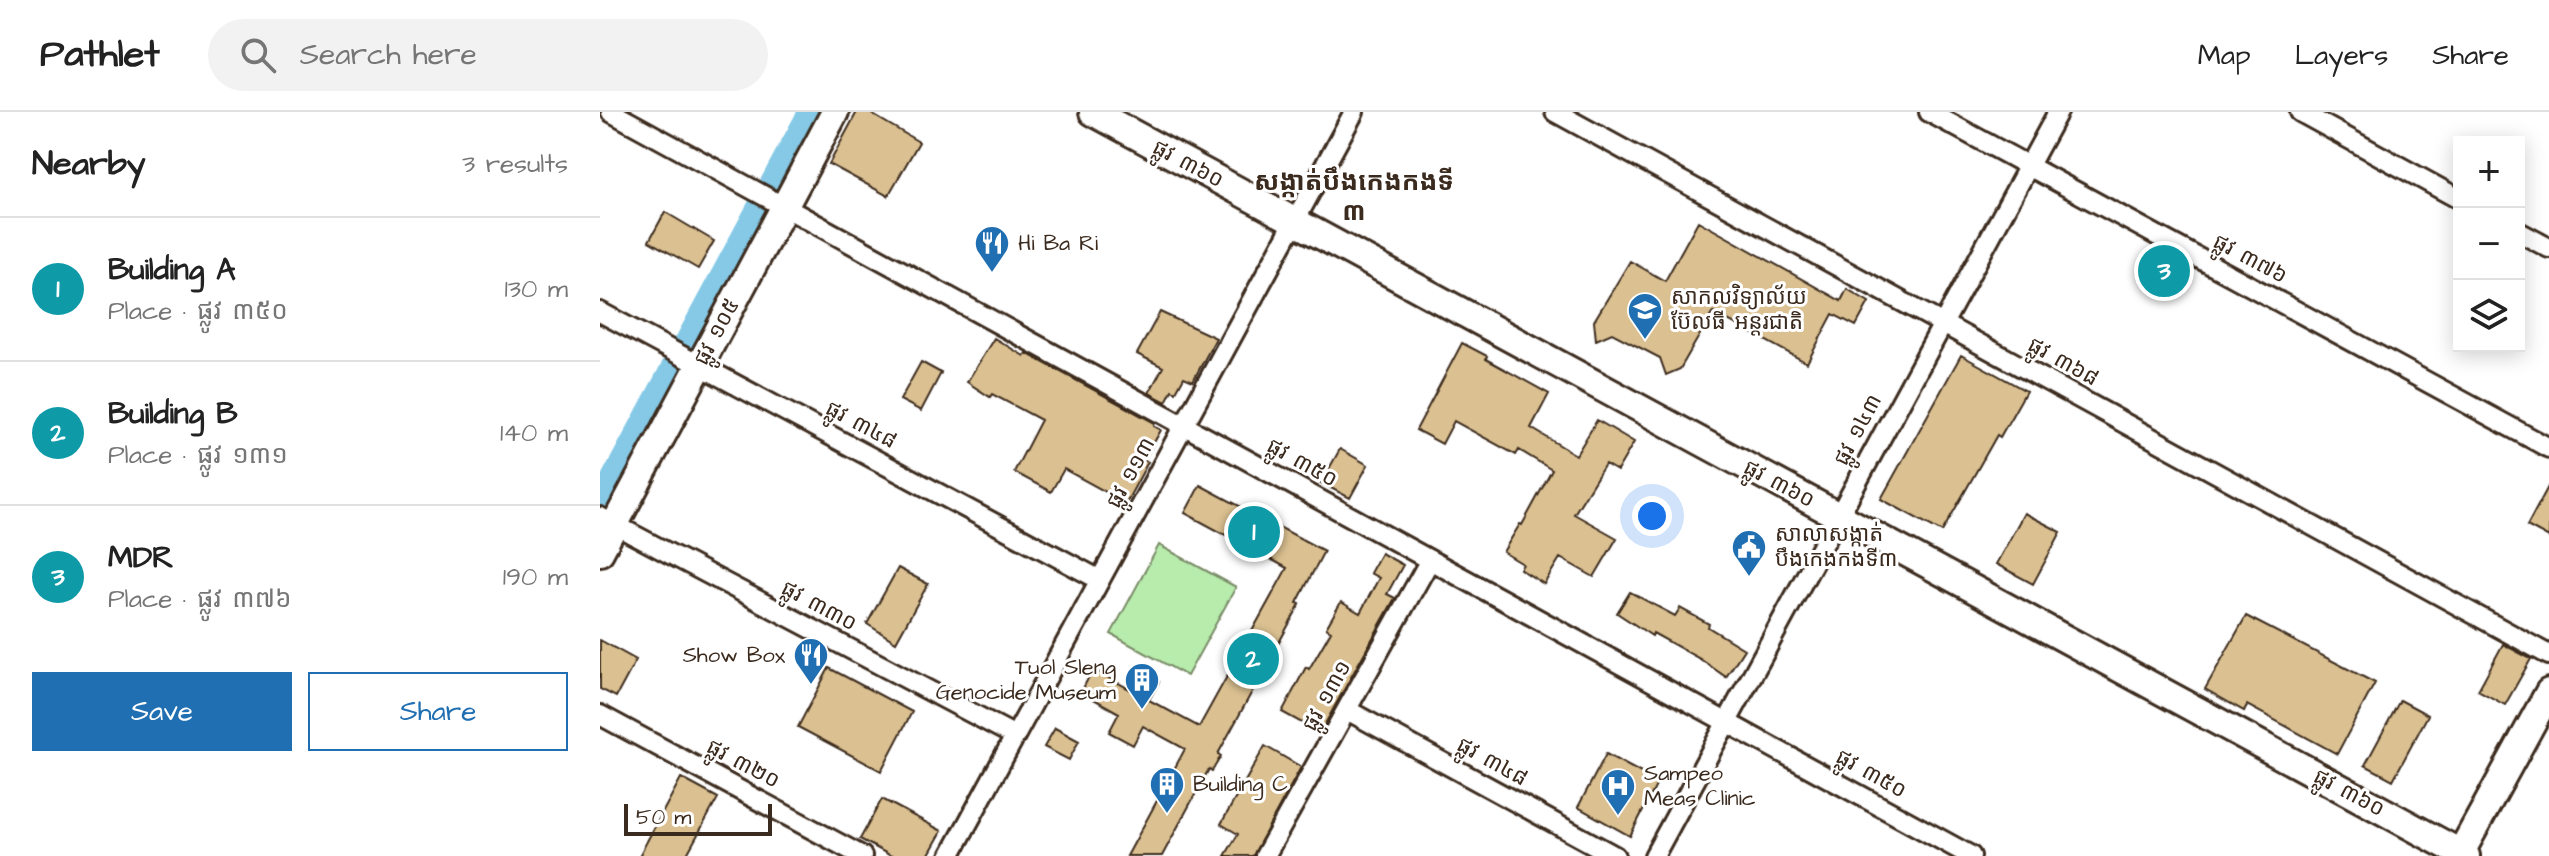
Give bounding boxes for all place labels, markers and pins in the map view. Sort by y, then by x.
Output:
restaurant icon: Hi Ba Ri [973,224,1011,274]
place label: Hi Ba Ri [1018,228,1098,259]
pin: 3 [2138,241,2190,301]
place label: សាកលវិទ្យាល័យ ប៊ែលធី អន្តរជាតិ [1671,282,1807,338]
school or university icon: សាកលវិទ្យាល័យ ប៊ែលធី អន្តរជាតិ [1626,291,1664,341]
pin: 1 [1228,502,1280,562]
place label: សាលាសង្កាត់ បឹងកេងកងទី៣ [1775,519,1897,575]
public building icon: សាលាសង្កាត់ បឹងកេងកងទី៣ [1730,528,1768,578]
pin: 2 [1227,629,1279,689]
restaurant icon: Show Box [792,636,830,686]
place label: Show Box [683,640,786,671]
place label: Tuol Sleng Genocide Museum [936,652,1116,708]
building icon: Tuol Sleng Genocide Museum [1123,661,1161,711]
place label: Sampeo Meas Clinic [1644,758,1756,814]
building icon: Building C [1148,765,1186,815]
hospital icon: Sampeo Meas Clinic [1599,767,1637,817]
place label: Building C [1193,769,1288,801]

